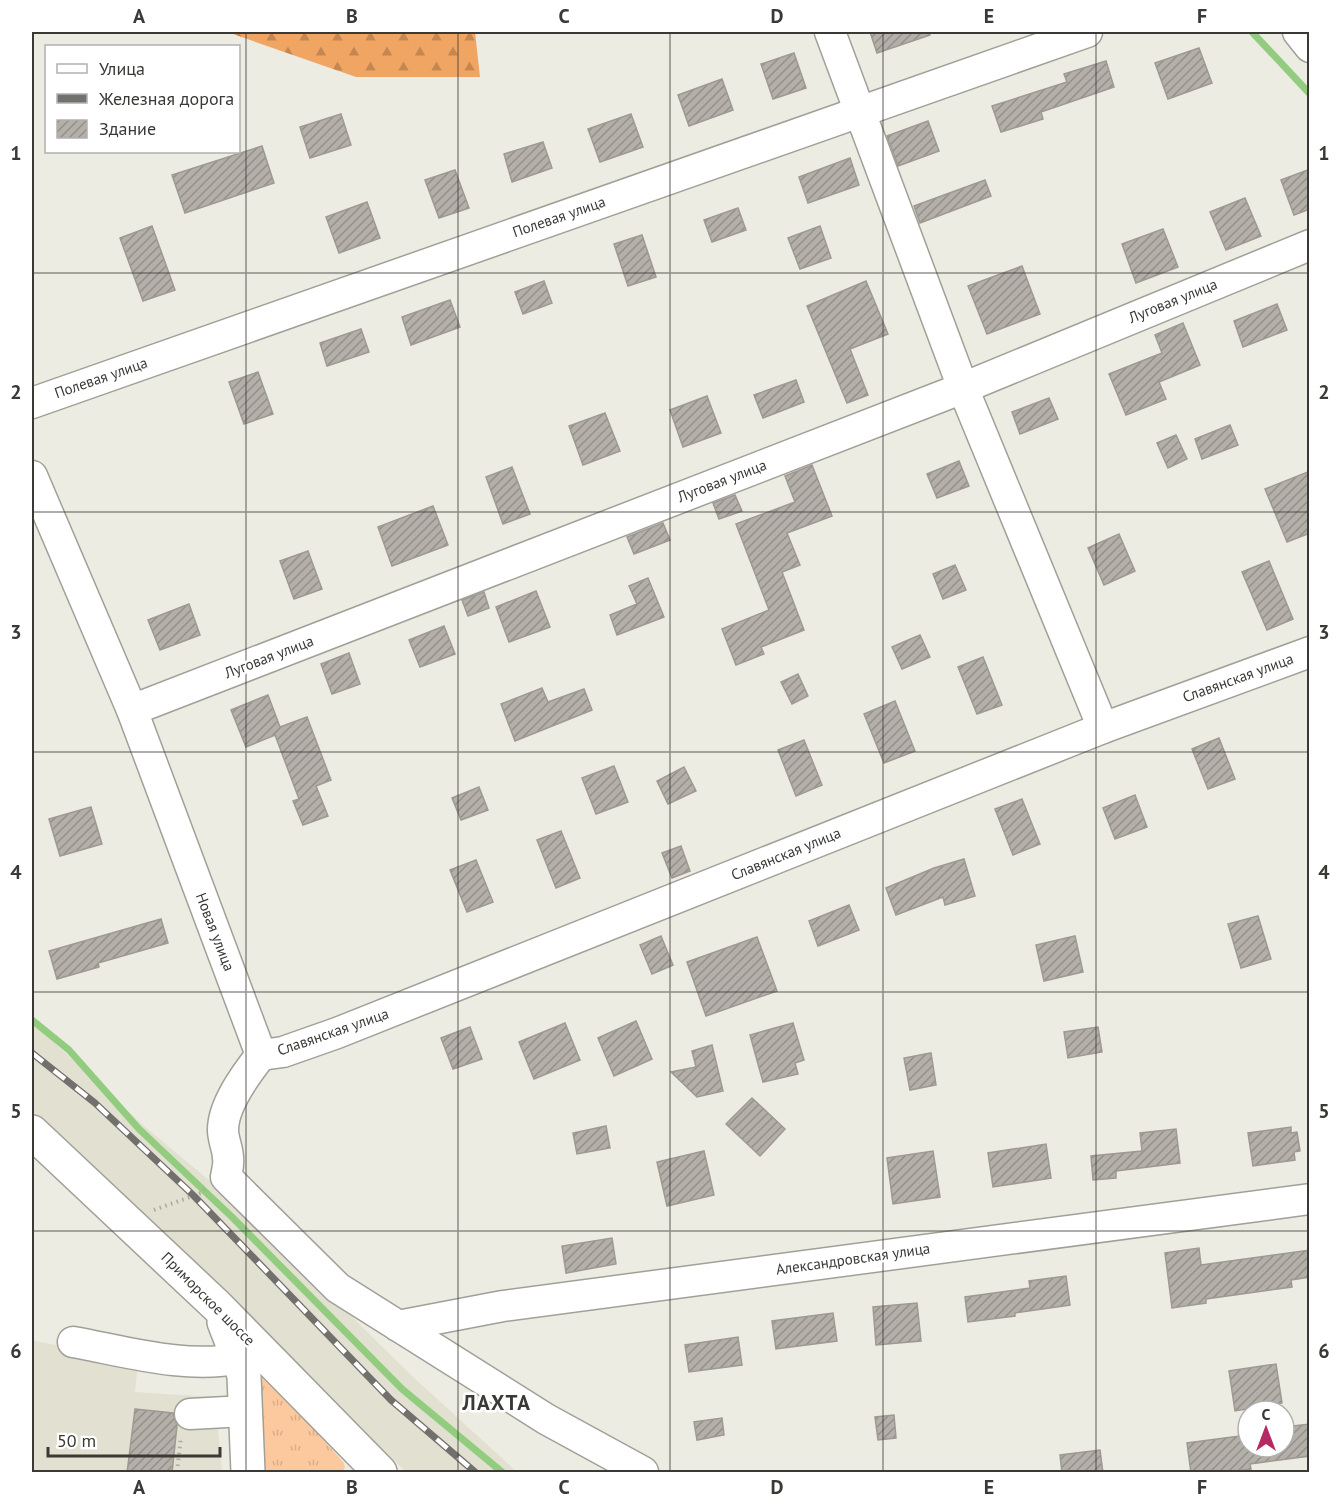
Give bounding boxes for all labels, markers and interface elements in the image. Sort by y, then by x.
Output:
text: A [133,3,146,29]
text: B [346,3,358,29]
text: C [558,3,570,29]
text: D [771,3,784,29]
text: E [984,3,994,29]
text: F [1197,3,1207,29]
legend [45,45,240,153]
text: Улица [99,57,145,80]
text: Железная дорога [98,87,234,110]
text: Здание [99,117,156,140]
text: 1 [10,140,22,166]
text: 1 [1318,140,1330,166]
street label: Полевая улица [510,192,608,241]
street label: Луговая улица [1125,274,1220,327]
street label: Полевая улица [52,353,150,402]
text: 2 [10,379,22,405]
text: 2 [1318,379,1330,405]
street label: Луговая улица [674,455,769,507]
text: 3 [10,619,22,645]
text: 3 [1318,619,1330,645]
street label: Луговая улица [221,631,316,683]
street label: Славянская улица [1180,649,1296,706]
street label: Славянская улица [728,823,843,884]
text: 4 [10,859,22,885]
text: 4 [1318,859,1330,885]
street label: Новая улица [192,890,239,974]
street label: Славянская улица [275,1004,391,1059]
text: 5 [10,1098,22,1124]
text: 5 [1318,1098,1330,1124]
street label: Александровская улица [775,1238,931,1279]
street label: Приморское шоссе [157,1248,259,1350]
text: 6 [10,1338,22,1364]
text: 6 [1318,1338,1330,1364]
district label: ЛАХТА [461,1389,532,1416]
north arrow [1236,1399,1296,1459]
text: С [1262,1404,1271,1424]
scale bar [48,1420,220,1458]
text: 50 m [57,1429,96,1452]
text: A [133,1474,146,1500]
text: B [346,1474,358,1500]
text: C [558,1474,570,1500]
text: D [771,1474,784,1500]
text: E [984,1474,994,1500]
text: F [1197,1474,1207,1500]

